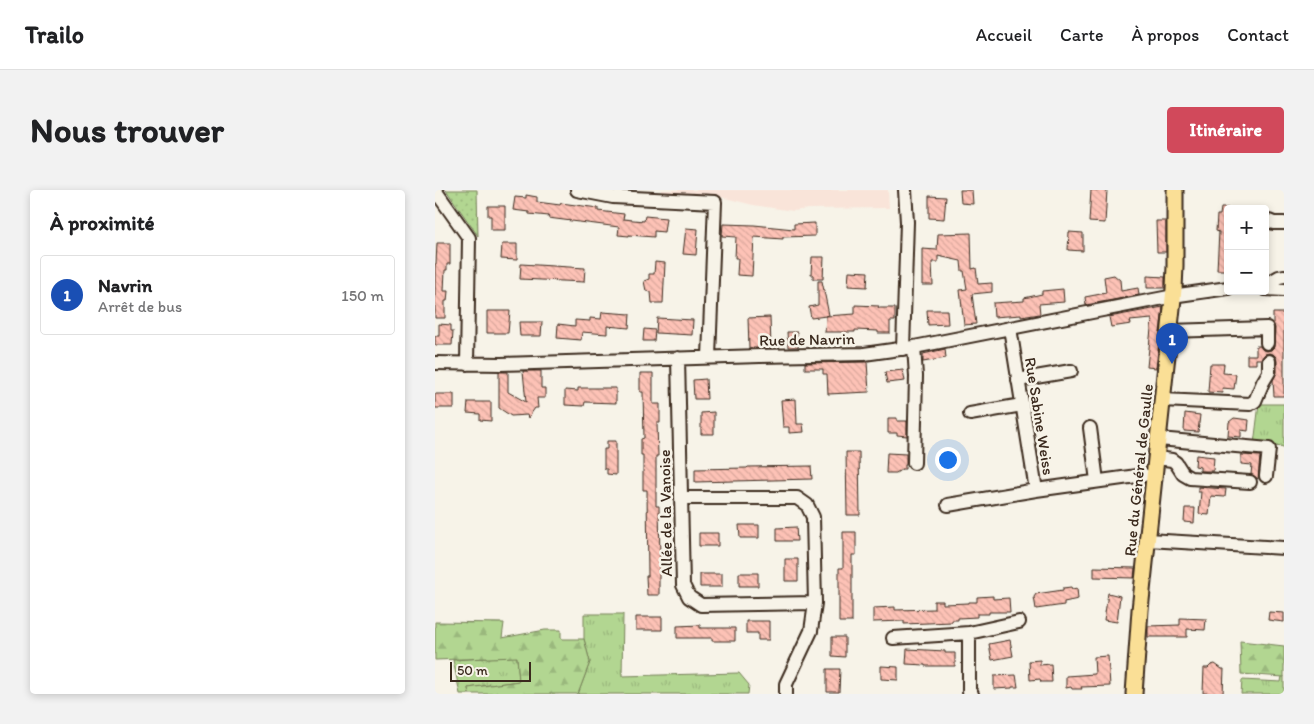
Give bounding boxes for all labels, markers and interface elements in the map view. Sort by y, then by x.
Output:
text: Trailo [25,20,84,49]
text: Accueil [976,24,1032,46]
text: Carte [1060,24,1103,46]
text: À propos [1131,24,1199,46]
text: Contact [1227,24,1289,46]
button: Itinéraire [1167,107,1284,153]
text: Nous trouver [30,109,224,151]
map controls [1224,205,1269,295]
button: + [1224,205,1269,250]
text: À proximité [50,210,155,235]
button: − [1224,250,1269,295]
text: Navrin [98,274,152,297]
text: 1 [63,286,71,305]
text: 150 m [341,286,384,305]
text: Arrêt de bus [98,297,182,316]
pin: 1 [1156,323,1188,364]
street label: Rue de Navrin [759,329,855,350]
street label: Rue Sabine Weiss [1021,356,1058,476]
street label: Rue du Général de Gaulle [1120,383,1157,557]
your location [935,447,961,473]
street label: Allée de la Vanoise [655,449,676,577]
scale bar [450,659,531,682]
text: 50 m [457,662,488,679]

